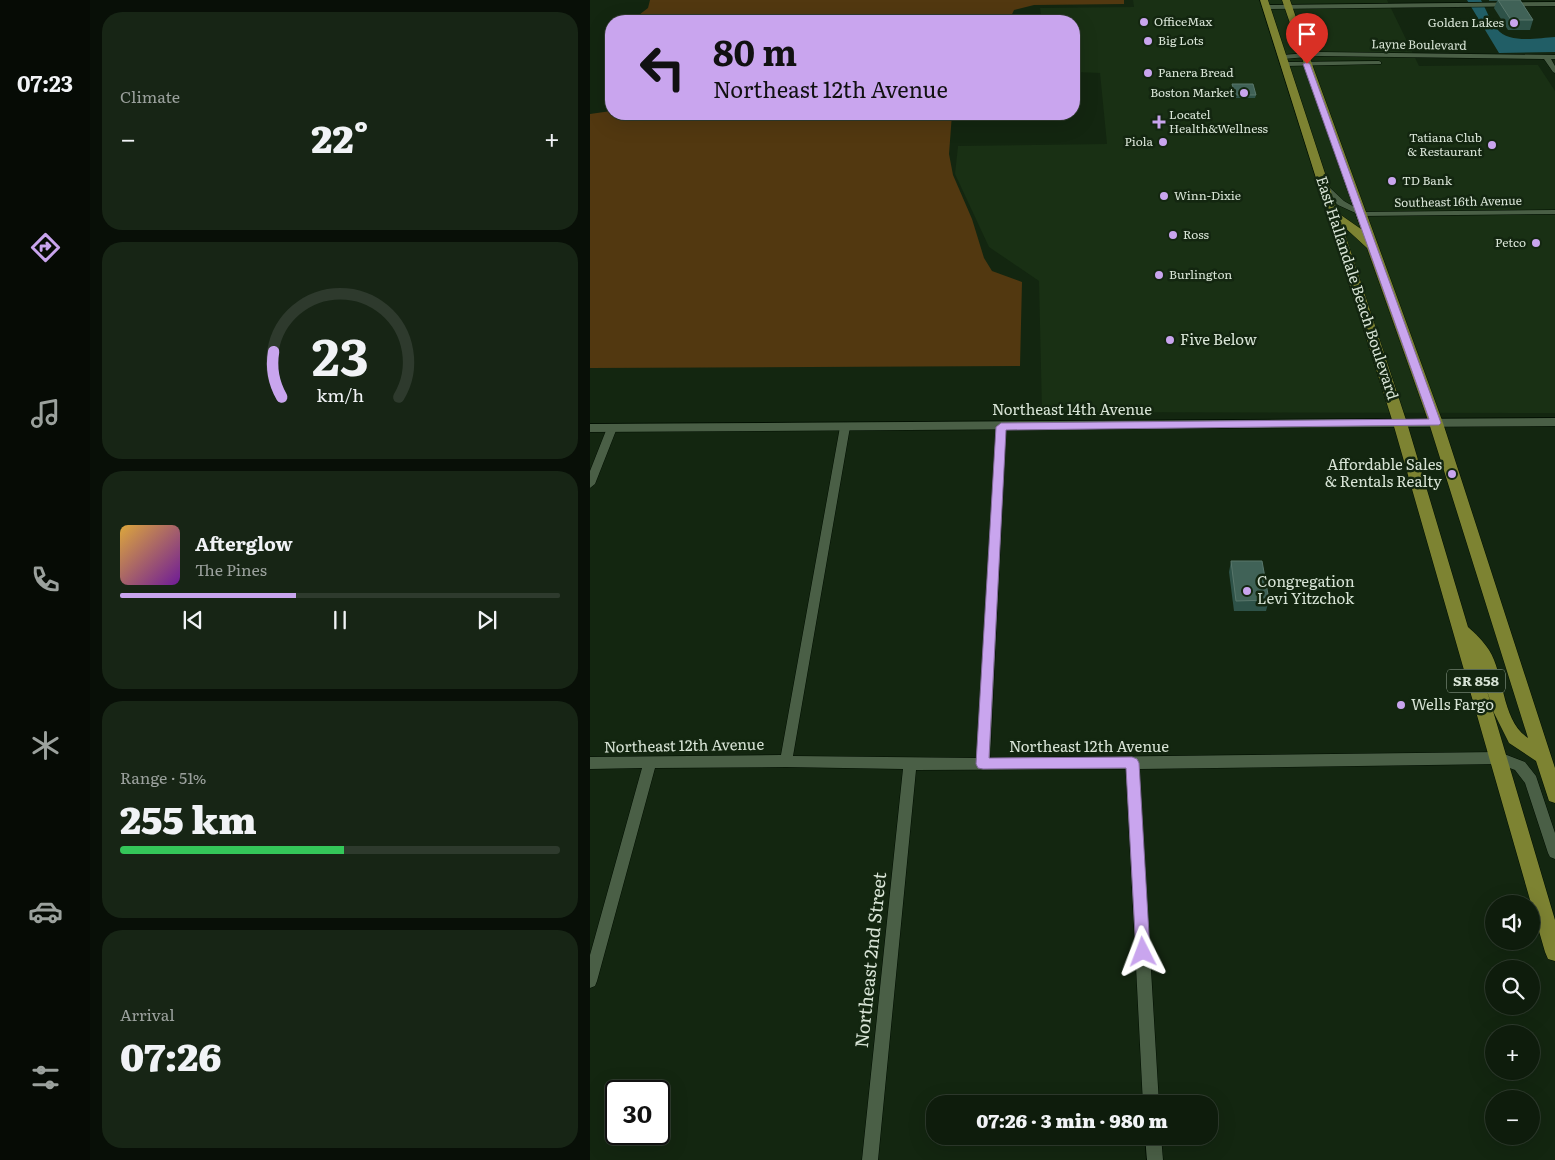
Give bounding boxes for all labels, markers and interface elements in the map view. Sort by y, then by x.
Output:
place label: OfficeMax [1154,12,1212,30]
pin [1286,13,1328,64]
place label: Golden Lakes [1428,13,1505,31]
marker: OfficeMax [1138,16,1150,28]
marker: Golden Lakes [1508,17,1520,29]
icon: arrive [1293,20,1321,48]
text: 80 m [713,25,797,77]
place label: Big Lots [1158,31,1204,49]
street label: Layne Boulevard [1371,34,1468,54]
icon: left [630,35,695,100]
marker: Big Lots [1142,35,1154,47]
place label: Panera Bread [1158,63,1234,81]
text: 07:23 [17,66,73,99]
marker: Panera Bread [1142,67,1154,79]
text: Northeast 12th Avenue [713,72,948,105]
place label: Boston Market [1150,83,1234,101]
text: Climate [120,84,180,108]
marker: Boston Market [1238,87,1250,99]
place label: Locatel Health&Wellness [1169,105,1269,137]
text: 22° [311,108,369,165]
text: − [120,116,136,158]
text: + [544,116,560,158]
marker: Locatel Health&Wellness [1153,116,1165,128]
place label: Tatiana Club & Restaurant [1407,128,1482,160]
place label: Piola [1124,132,1154,150]
marker: Piola [1157,136,1169,148]
marker: Tatiana Club & Restaurant [1486,139,1498,151]
place label: TD Bank [1402,171,1453,189]
street label: East Hallandale Beach Boulevard [1311,173,1405,402]
marker: TD Bank [1386,175,1398,187]
place label: Winn-Dixie [1174,186,1241,204]
marker: Winn-Dixie [1158,190,1170,202]
street label: Southeast 16th Avenue [1394,191,1522,211]
place label: Ross [1183,225,1210,243]
marker: Ross [1167,229,1179,241]
icon: directions [28,230,63,265]
place label: Petco [1495,233,1526,251]
marker: Petco [1530,237,1542,249]
place label: Burlington [1169,265,1232,283]
marker: Burlington [1153,269,1165,281]
text: 23 [312,315,368,392]
place label: Five Below [1180,327,1257,350]
marker: Five Below [1164,334,1176,346]
text: km/h [316,381,364,408]
icon: music [28,396,63,431]
street label: Northeast 14th Avenue [992,397,1152,420]
place label: Affordable Sales & Rentals Realty [1325,452,1442,492]
marker: Affordable Sales & Rentals Realty [1446,468,1458,480]
text: Afterglow [195,529,293,557]
text: The Pines [195,557,267,581]
icon: phone [28,562,63,597]
place label: Congregation Levi Yitzchok [1257,569,1355,609]
marker: Congregation Levi Yitzchok [1241,585,1253,597]
icon: previous [179,606,207,634]
icon: pause [326,606,354,634]
icon: next [473,606,501,634]
road number: SR 858 [1447,669,1505,692]
place label: Wells Fargo [1411,692,1494,715]
marker: Wells Fargo [1395,699,1407,711]
icon: climate [28,728,63,763]
street label: Northeast 12th Avenue [604,732,764,757]
street label: Northeast 12th Avenue [1009,734,1169,757]
text: Range · 51% [120,765,206,789]
text: 255 km [120,789,257,846]
street label: Northeast 2nd Street [847,870,892,1049]
icon: car [28,894,63,929]
map controls [1485,895,1540,1145]
button: sound [1485,895,1540,950]
position arrow [1116,925,1168,977]
button: search [1485,960,1540,1015]
text: Arrival [120,1002,175,1026]
button: + [1485,1025,1540,1080]
text: 07:26 [120,1026,222,1083]
icon: filters [28,1060,63,1095]
speed limit sign: 30 [605,1080,670,1145]
button: − [1485,1090,1540,1145]
text: 07:26 · 3 min · 980 m [976,1106,1168,1134]

